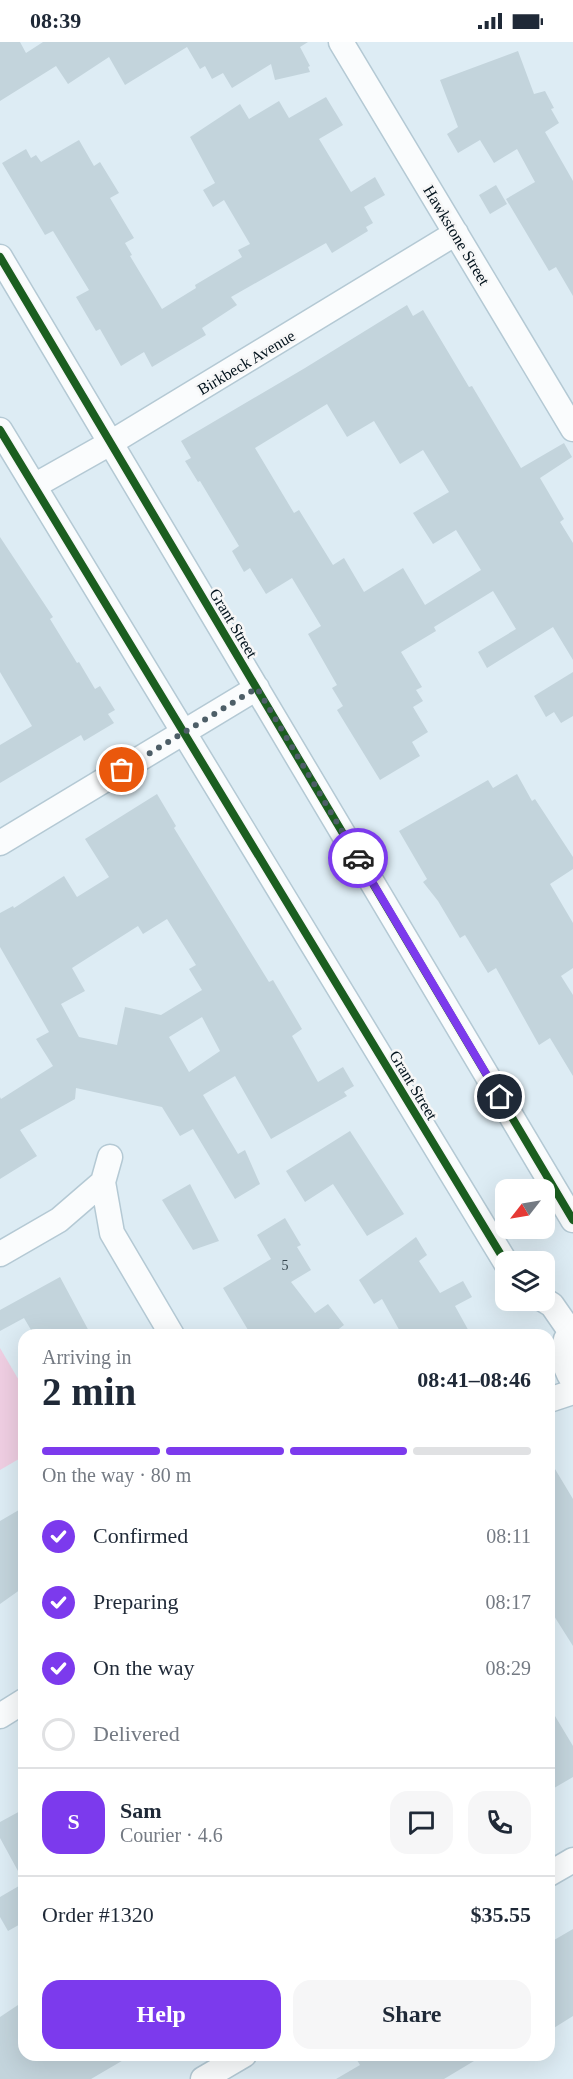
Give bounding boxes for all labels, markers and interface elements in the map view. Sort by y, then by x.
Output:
text: 08:39 [30,8,81,33]
street label: Hawkstone Street [420,182,493,289]
street label: Birkbeck Avenue [195,327,298,398]
street label: Grant Street [206,586,261,661]
pin [96,744,147,795]
icon: bag [105,753,138,786]
courier [328,828,388,888]
icon: car [342,842,375,875]
street label: Grant Street [386,1048,441,1123]
pin [474,1071,525,1122]
icon: home [483,1080,516,1113]
north arrow [495,1179,555,1239]
map controls [495,1179,555,1311]
button: layers [495,1251,555,1311]
house number: 5 [282,1258,289,1273]
text: Arriving in [42,1346,131,1368]
text: 08:41–08:46 [417,1367,531,1392]
text: 2 min [42,1370,136,1413]
text: On the way · 80 m [42,1464,191,1486]
icon: check [42,1520,75,1553]
text: Confirmed [93,1523,188,1548]
text: 08:11 [486,1525,531,1547]
icon: check [42,1586,75,1619]
text: Preparing [93,1589,179,1614]
text: 08:17 [485,1591,531,1613]
icon: check [42,1652,75,1685]
text: On the way [93,1655,194,1680]
text: 08:29 [485,1657,531,1679]
text: Delivered [93,1721,180,1746]
button: chat [390,1791,453,1854]
button: phone [468,1791,531,1854]
text: Sam [120,1798,162,1823]
text: S [67,1809,80,1834]
text: Courier · 4.6 [120,1824,223,1846]
text: Order #1320 [42,1902,154,1927]
text: $35.55 [471,1902,531,1927]
button: Help [42,1980,281,2049]
button: Share [293,1980,531,2049]

